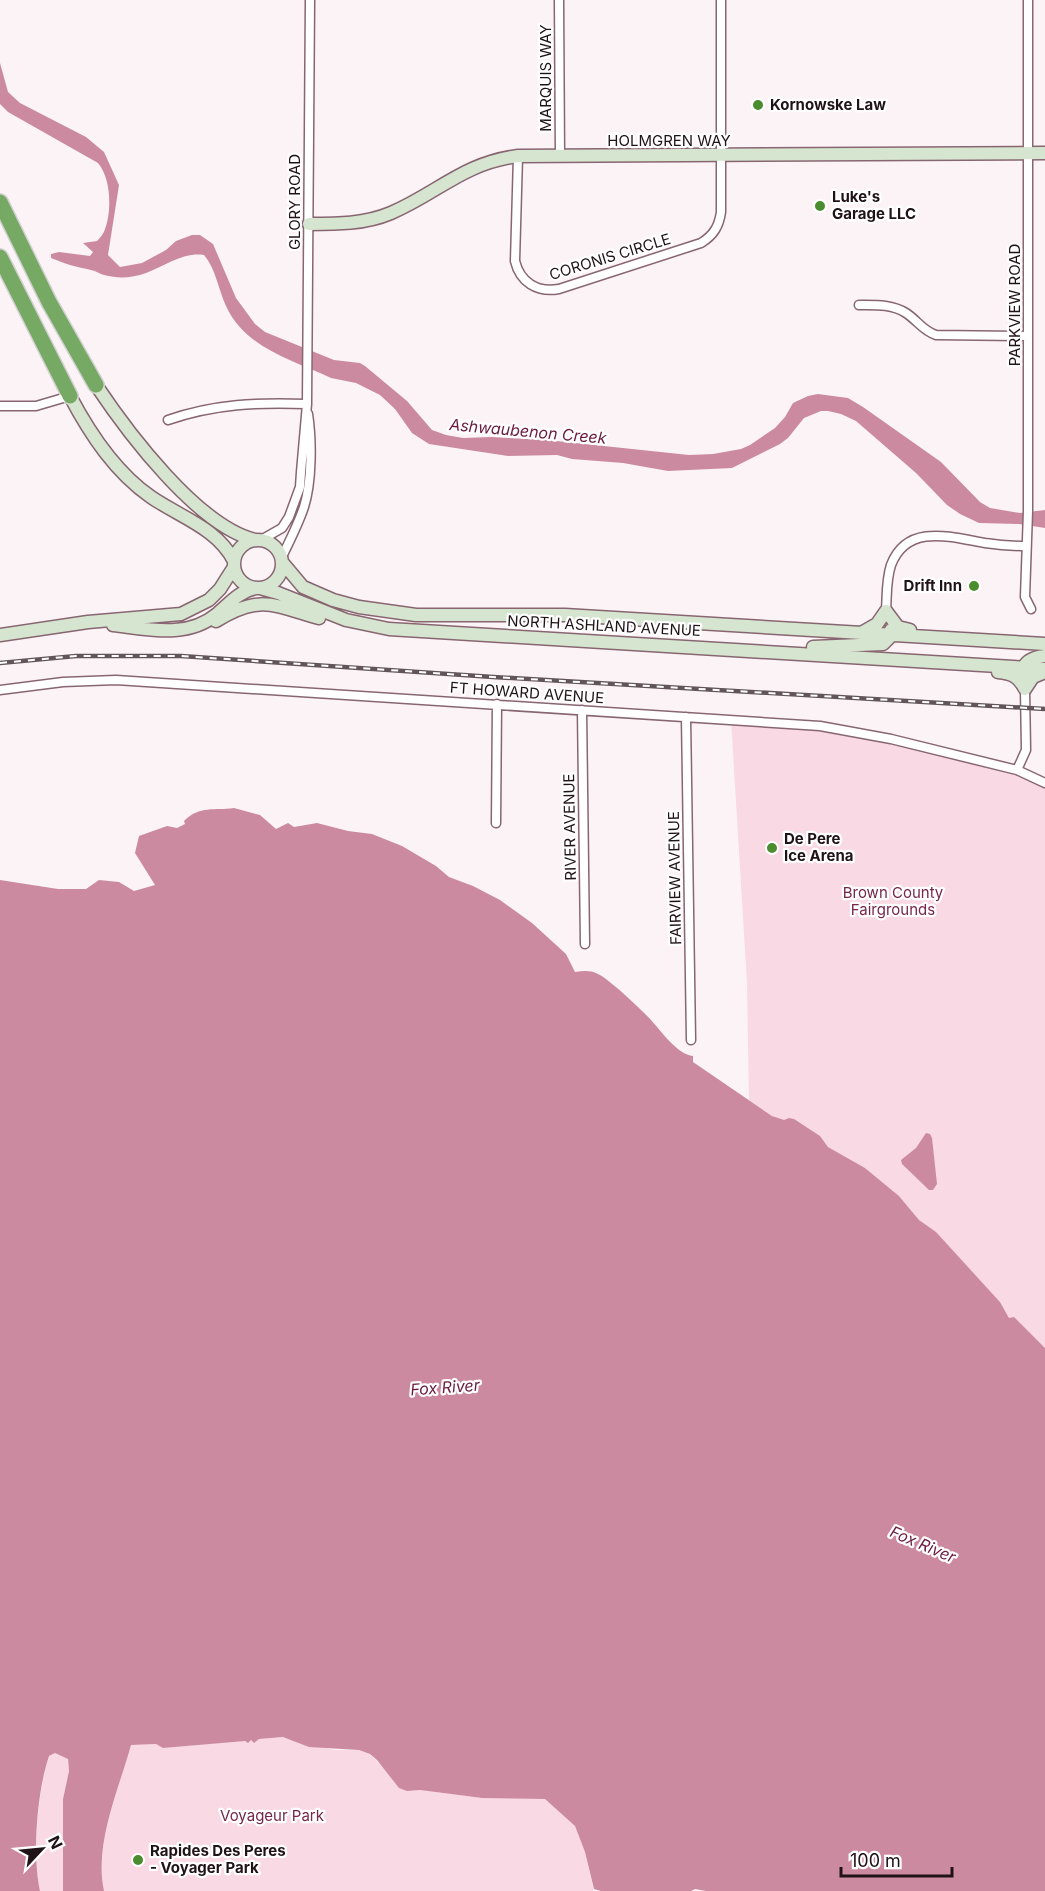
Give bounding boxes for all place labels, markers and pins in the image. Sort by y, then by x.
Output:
place label: Kornowske Law [770,95,886,114]
marker: Kornowske Law [751,98,765,112]
place label: Luke's Garage LLC [832,187,916,223]
marker: Luke's Garage LLC [813,199,827,213]
place label: Drift Inn [904,576,962,595]
marker: Drift Inn [967,579,981,593]
place label: De Pere Ice Arena [784,829,853,865]
marker: De Pere Ice Arena [765,841,779,855]
place label: Rapides Des Peres - Voyager Park [150,1841,286,1877]
marker: Rapides Des Peres - Voyager Park [131,1853,145,1867]

